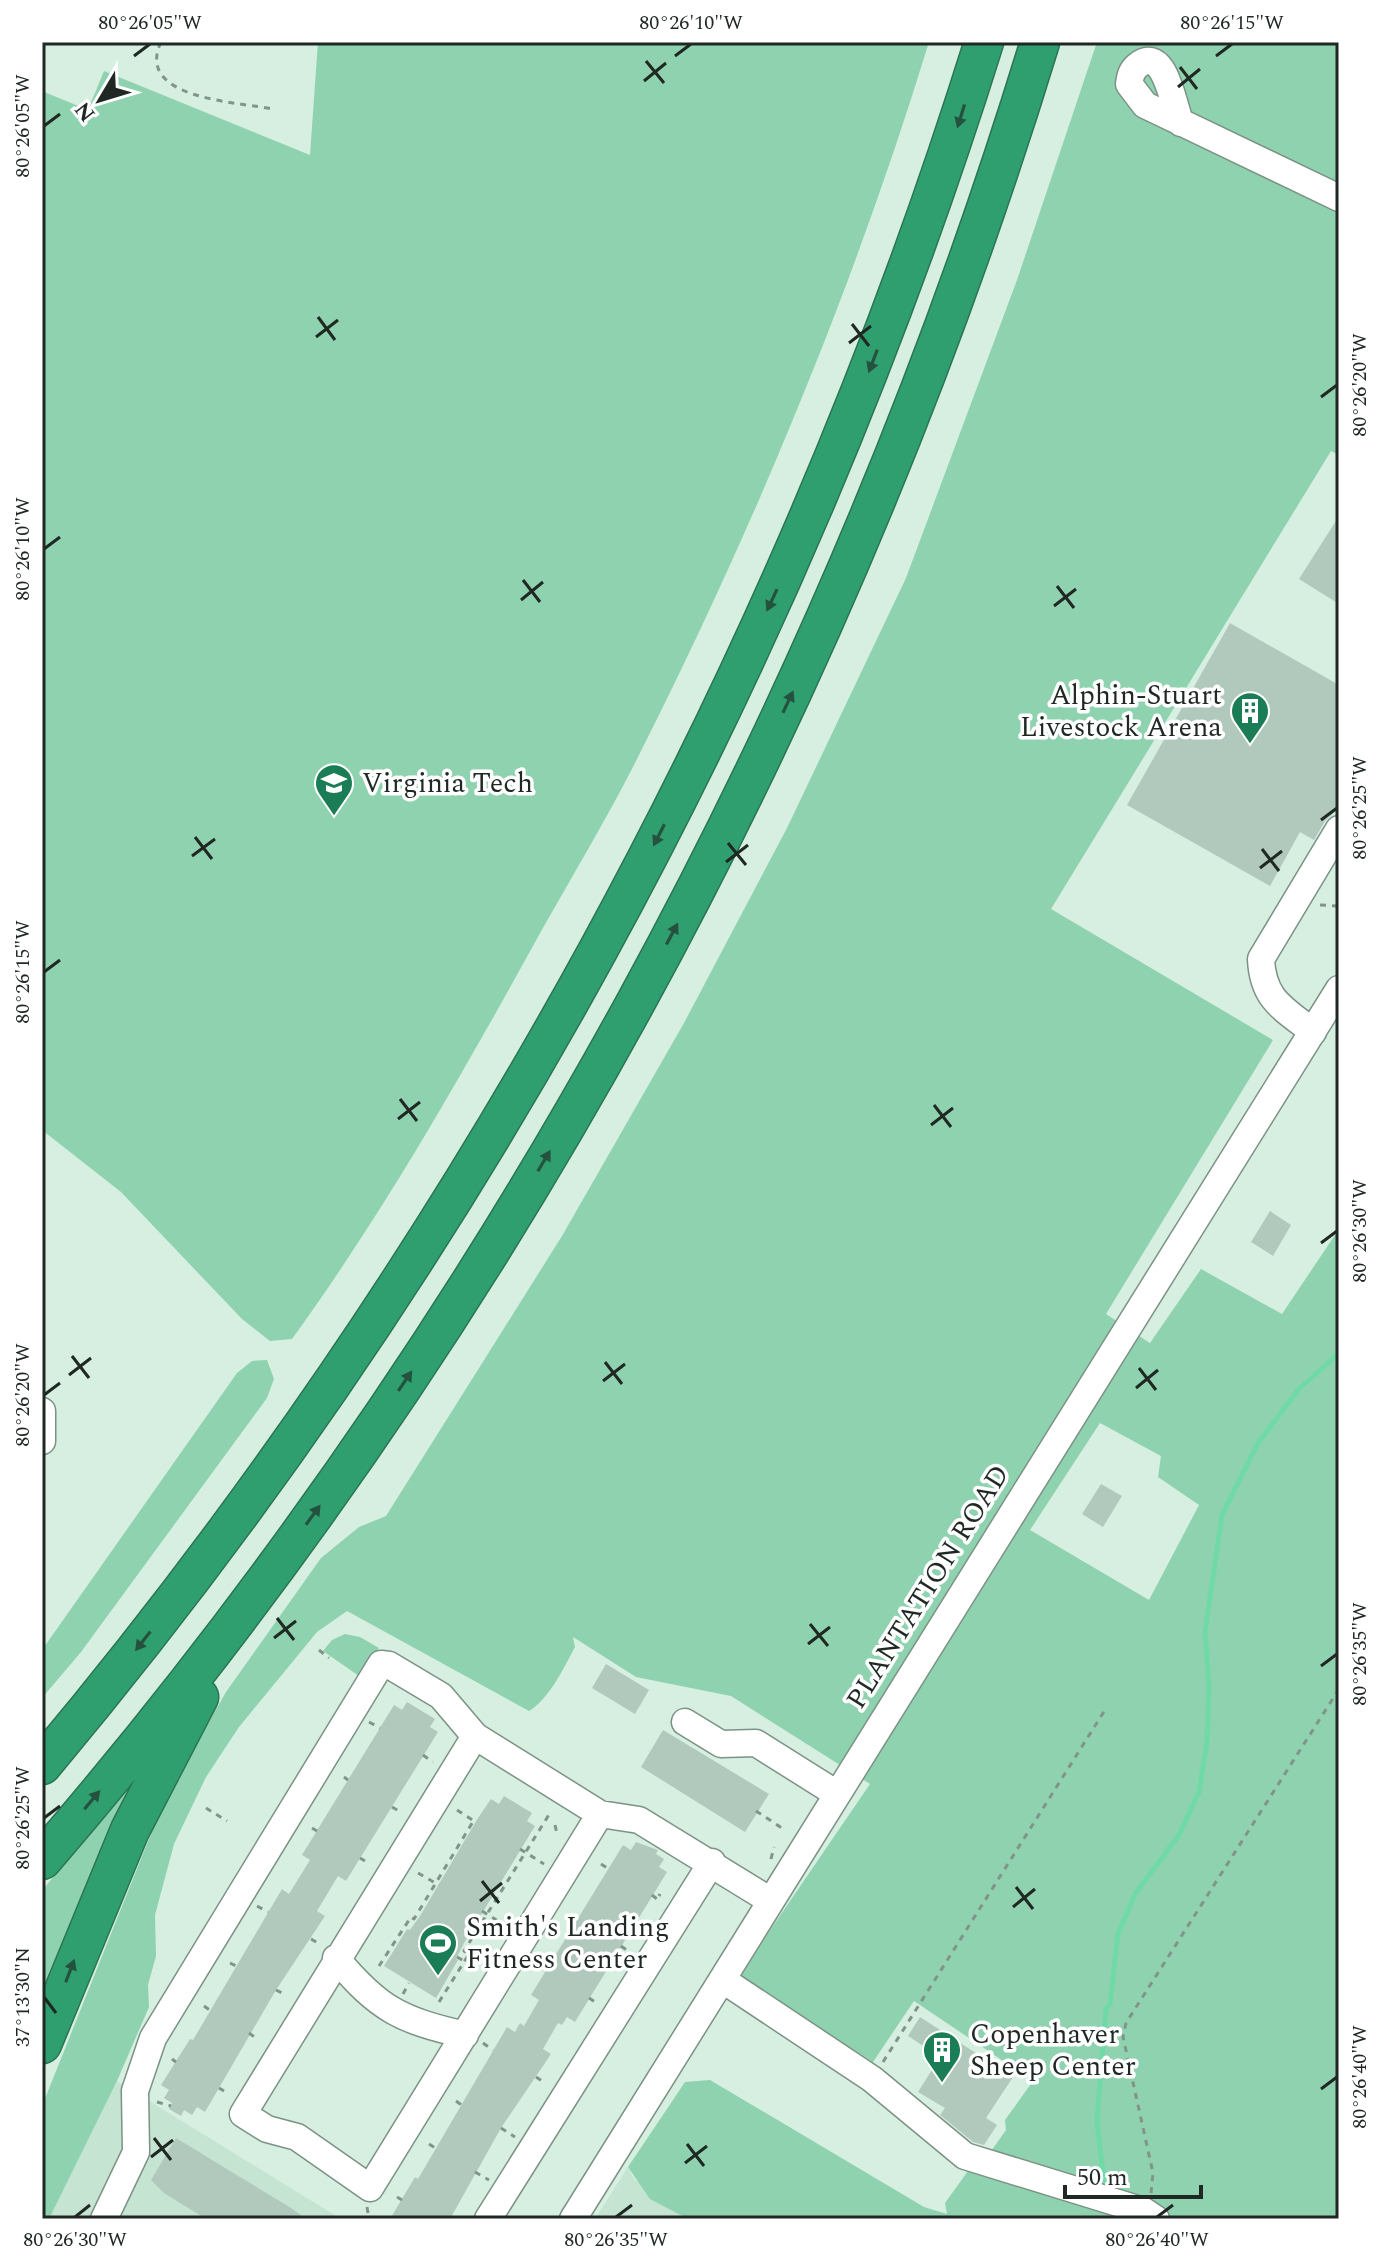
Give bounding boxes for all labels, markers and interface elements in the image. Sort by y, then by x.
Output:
text: 80°26'05"W [98,8,202,38]
text: 80°26'10"W [639,8,743,38]
text: 80°26'15"W [1180,8,1284,38]
north arrow [60,60,140,140]
text: 80°26'05"W [8,74,38,178]
text: N [67,94,104,129]
one-way arrow [954,105,967,129]
text: 80°26'20"W [1345,333,1375,437]
one-way arrow [866,349,879,373]
text: 80°26'10"W [8,497,38,601]
one-way arrow [765,589,779,612]
place label: Alphin-Stuart Livestock Arena [1020,674,1222,749]
one-way arrow [781,690,795,713]
building icon: Alphin-Stuart Livestock Arena [1229,690,1271,745]
text: 80°26'25"W [1345,756,1375,860]
school or university icon: Virginia Tech [313,762,355,817]
place label: Virginia Tech [362,762,533,805]
one-way arrow [653,823,666,846]
text: 80°26'15"W [8,920,38,1024]
one-way arrow [665,923,679,946]
one-way arrow [537,1150,551,1172]
text: 80°26'30"W [1345,1179,1375,1283]
text: 80°26'20"W [8,1343,38,1447]
one-way arrow [398,1370,413,1391]
street label: PLANTATION ROAD [835,1456,1021,1718]
one-way arrow [305,1504,320,1525]
text: 80°26'35"W [1345,1602,1375,1706]
one-way arrow [135,1631,151,1651]
text: 80°26'25"W [8,1766,38,1870]
one-way arrow [83,1791,100,1811]
place label: Smith's Landing Fitness Center [466,1906,669,1981]
sports icon: Smith's Landing Fitness Center [417,1922,459,1977]
text: 37°13'30"N [8,1947,38,2047]
one-way arrow [64,1959,77,1983]
place label: Copenhaver Sheep Center [970,2013,1136,2088]
text: 80°26'40"W [1345,2025,1375,2129]
building icon: Copenhaver Sheep Center [921,2029,963,2084]
scale bar [1065,2149,1201,2199]
text: 50 m [1077,2160,1128,2196]
text: 80°26'30"W [23,2225,127,2255]
text: 80°26'35"W [564,2225,668,2255]
text: 80°26'40"W [1105,2225,1209,2255]

